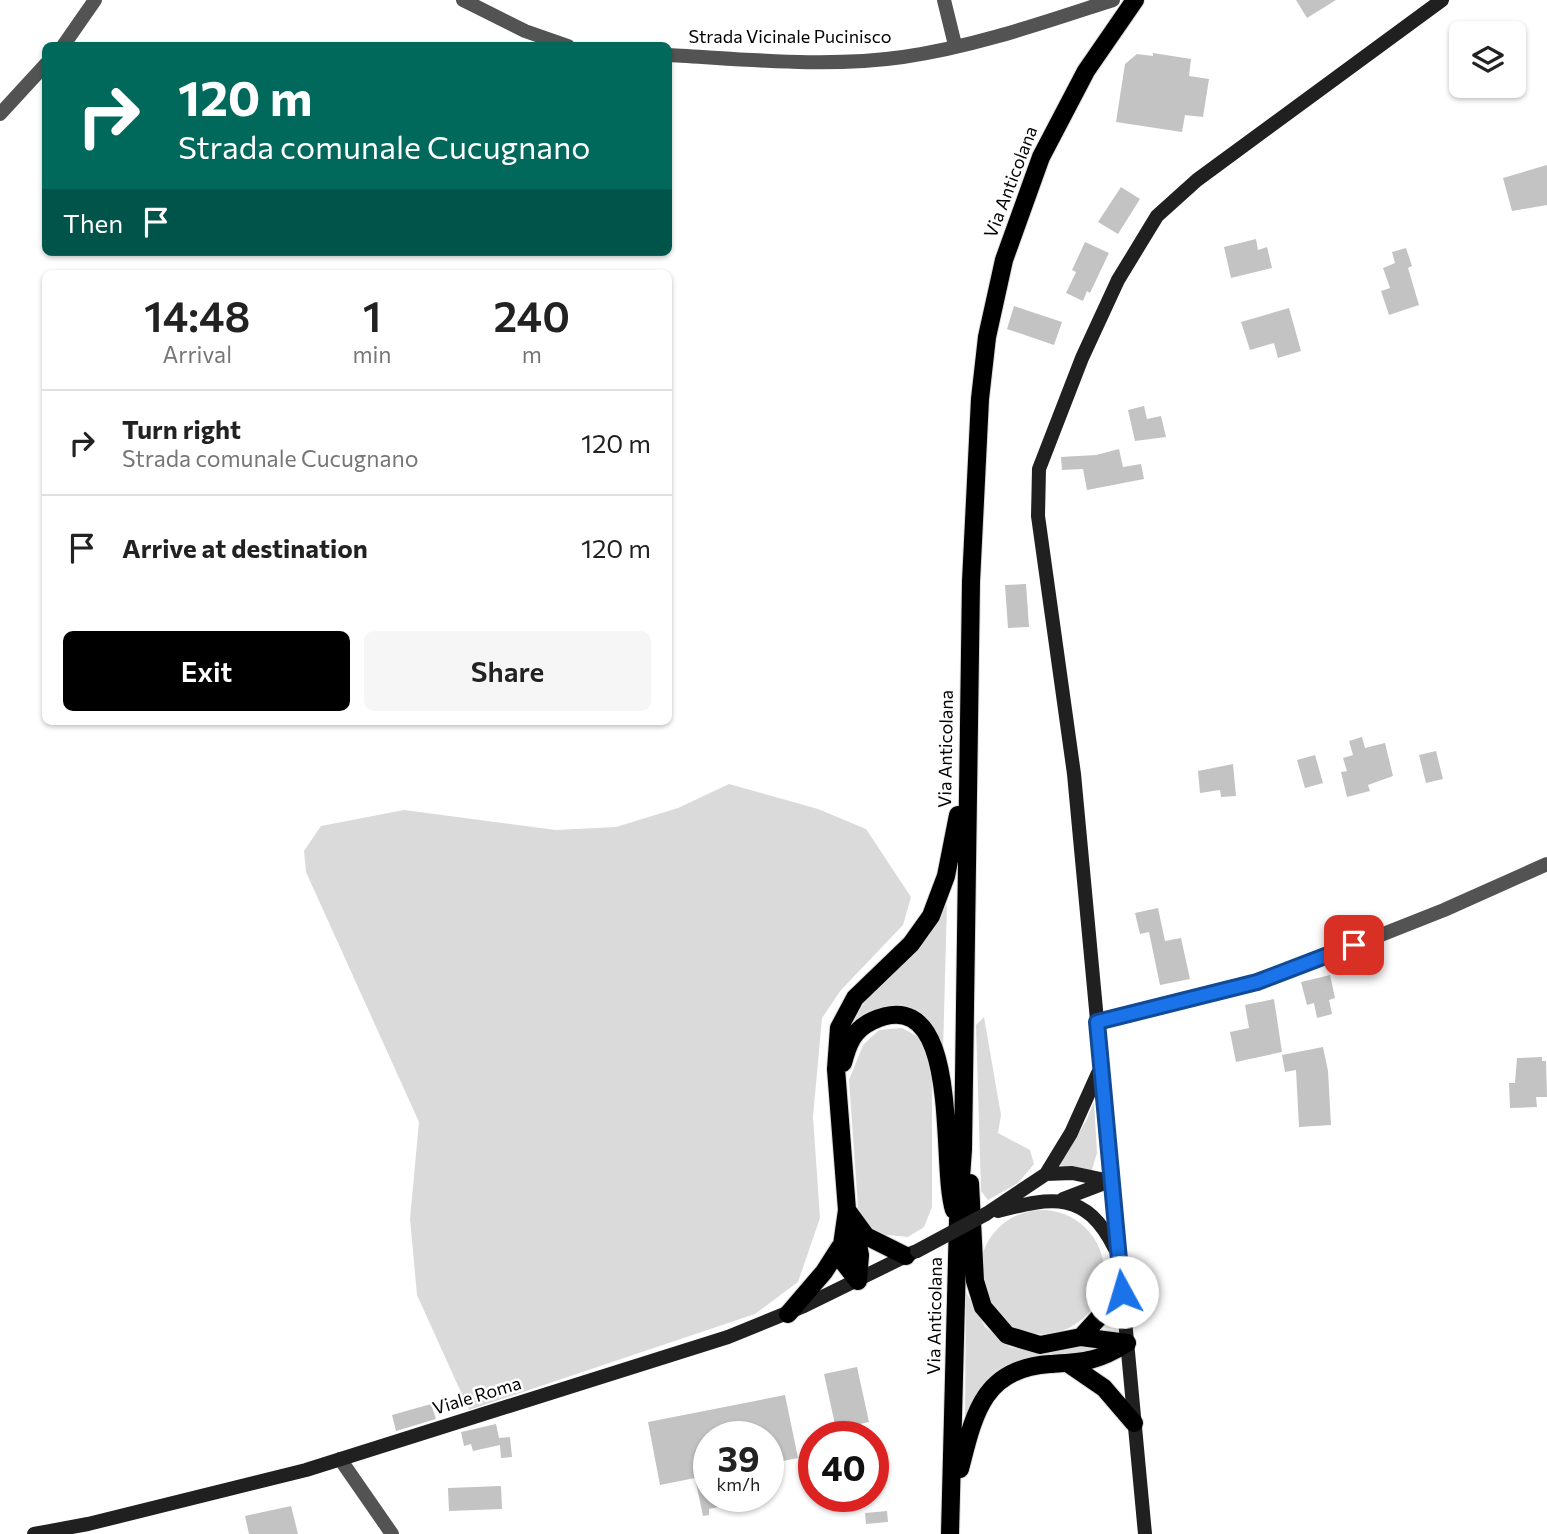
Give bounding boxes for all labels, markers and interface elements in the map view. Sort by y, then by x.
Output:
map controls [1449,21,1526,98]
button: layers [1449,21,1526,98]
street label: Strada Vicinale Pucinisco [689,25,891,47]
text: 120 m [178,66,312,126]
icon: right [63,70,154,161]
street label: Via Anticolana [979,123,1041,241]
text: Strada comunale Cucugnano [178,126,590,166]
icon: arrive [137,203,175,241]
text: Then [63,207,123,238]
text: 14:48 [144,289,250,341]
text: 1 [363,289,381,341]
text: 240 [494,289,570,341]
text: Arrival [162,340,232,368]
text: min [352,340,392,368]
text: m [522,340,542,368]
text: Turn right [122,413,241,444]
icon: right [63,424,101,462]
text: 120 m [581,427,651,458]
text: Strada comunale Cucugnano [122,444,418,472]
icon: arrive [63,529,101,567]
text: Arrive at destination [122,532,368,563]
text: 120 m [581,532,651,563]
button: Exit [63,631,350,711]
button: Share [364,631,651,711]
street label: Via Anticolana [933,690,957,808]
pin [1324,915,1384,975]
icon: arrive [1335,926,1373,964]
position arrow [1085,1255,1159,1329]
street label: Via Anticolana [922,1257,946,1375]
street label: Viale Roma [430,1371,524,1419]
speed limit sign: 40 [798,1421,889,1512]
text: 39 [718,1436,759,1479]
text: km/h [717,1473,760,1495]

